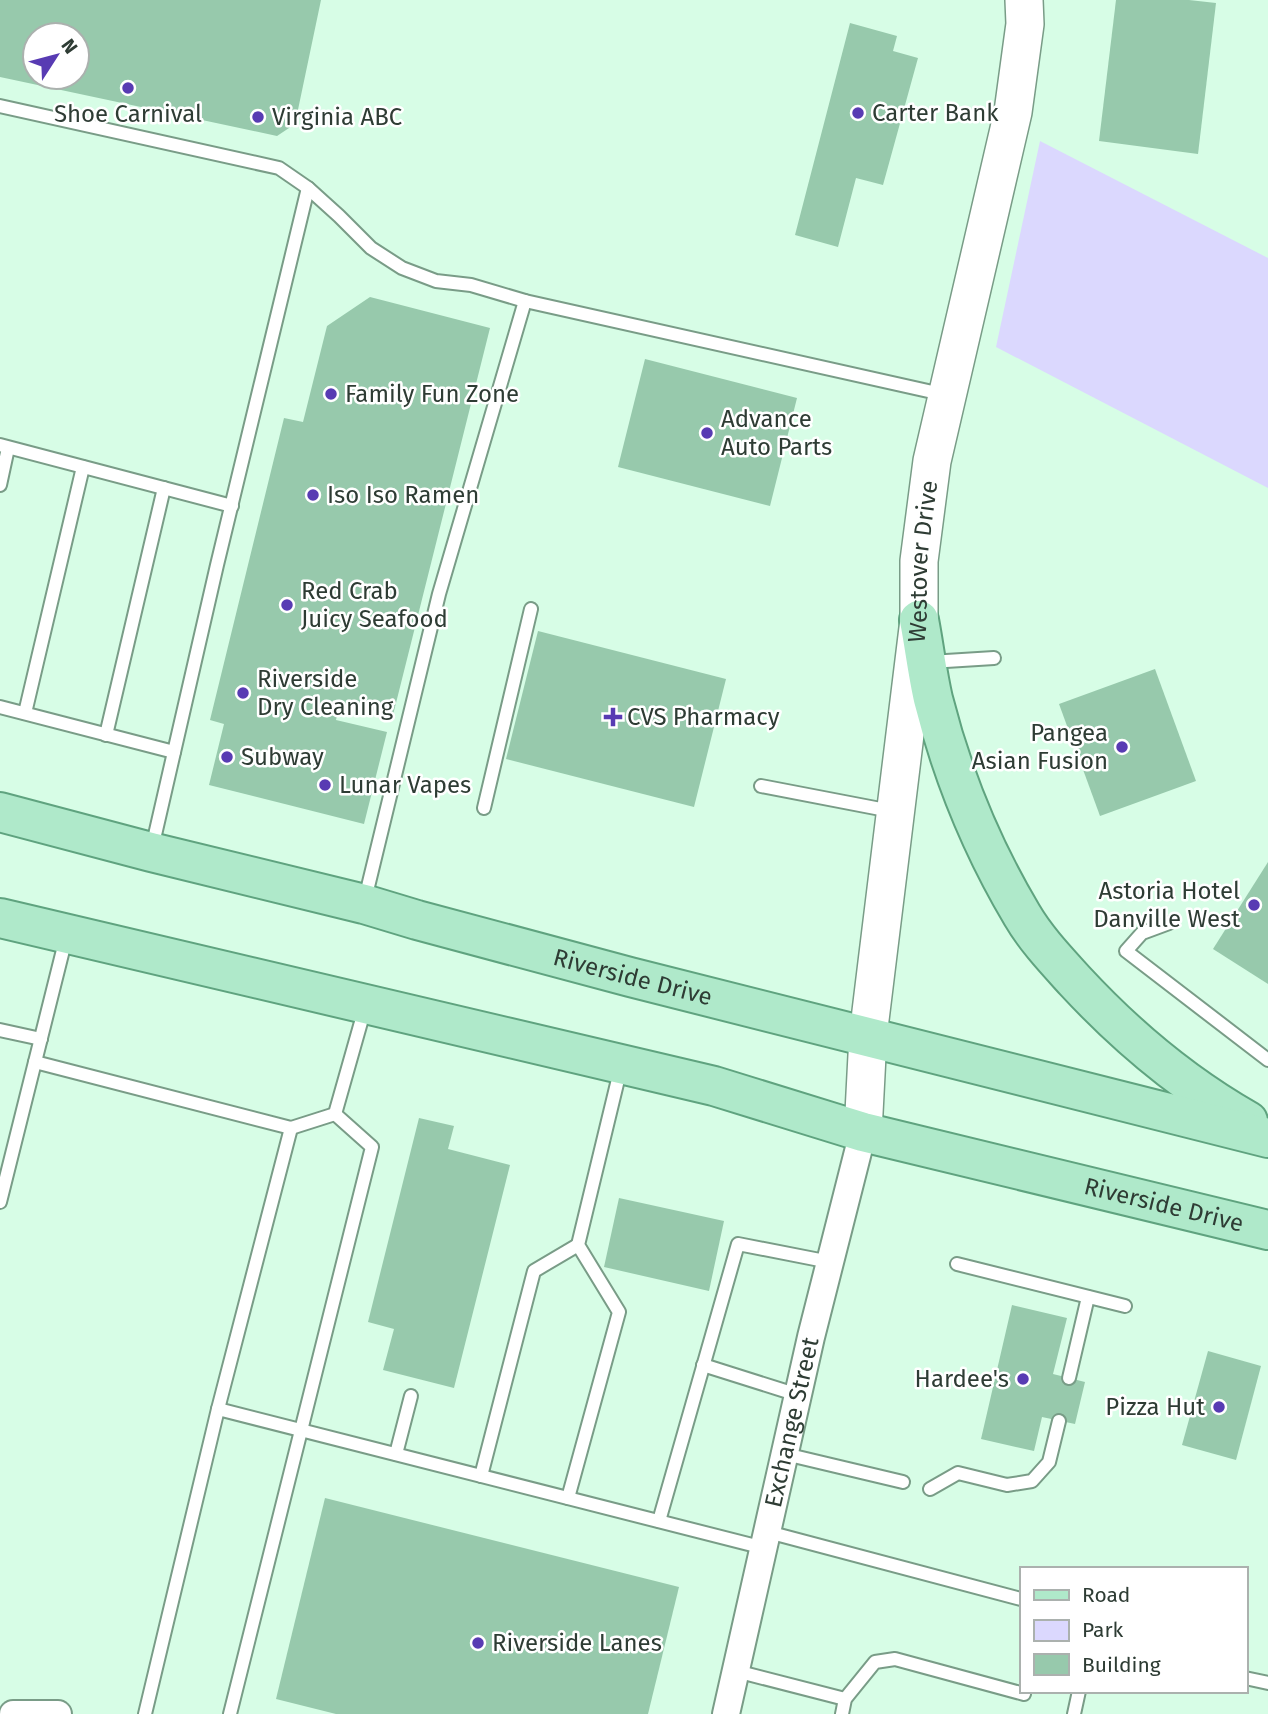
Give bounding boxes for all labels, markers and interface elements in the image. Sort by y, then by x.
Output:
north arrow [21,21,91,91]
text: N [56,34,82,58]
marker: Shoe Carnival [120,80,136,96]
place label: Carter Bank [872,99,999,127]
place label: Shoe Carnival [54,100,202,128]
place label: Virginia ABC [272,103,402,131]
marker: Carter Bank [850,105,866,121]
marker: Virginia ABC [250,109,266,125]
place label: Family Fun Zone [345,380,519,408]
marker: Family Fun Zone [323,386,339,402]
place label: Advance Auto Parts [721,405,832,461]
marker: Advance Auto Parts [699,425,715,441]
street label: Westover Drive [902,479,943,644]
place label: Iso Iso Ramen [327,481,479,509]
marker: Iso Iso Ramen [305,487,321,503]
place label: Red Crab Juicy Seafood [301,577,448,633]
marker: Red Crab Juicy Seafood [279,597,295,613]
place label: Riverside Dry Cleaning [257,665,394,721]
marker: Riverside Dry Cleaning [235,685,251,701]
place label: CVS Pharmacy [627,703,780,731]
marker: CVS Pharmacy [605,709,621,725]
place label: Pangea Asian Fusion [972,719,1108,775]
marker: Pangea Asian Fusion [1114,739,1130,755]
place label: Subway [241,743,324,771]
marker: Subway [219,749,235,765]
place label: Lunar Vapes [339,771,471,799]
marker: Lunar Vapes [317,777,333,793]
place label: Astoria Hotel Danville West [1093,877,1240,933]
marker: Astoria Hotel Danville West [1246,897,1262,913]
street label: Riverside Drive [550,943,715,1011]
street label: Riverside Drive [1081,1172,1246,1238]
street label: Exchange Street [759,1334,825,1510]
place label: Hardee's [915,1365,1009,1393]
marker: Hardee's [1015,1371,1031,1387]
place label: Pizza Hut [1105,1393,1205,1421]
marker: Pizza Hut [1211,1399,1227,1415]
legend [1020,1567,1247,1693]
text: Road [1082,1582,1130,1608]
text: Park [1082,1617,1124,1643]
place label: Riverside Lanes [492,1629,662,1657]
marker: Riverside Lanes [470,1635,486,1651]
text: Building [1082,1652,1161,1678]

